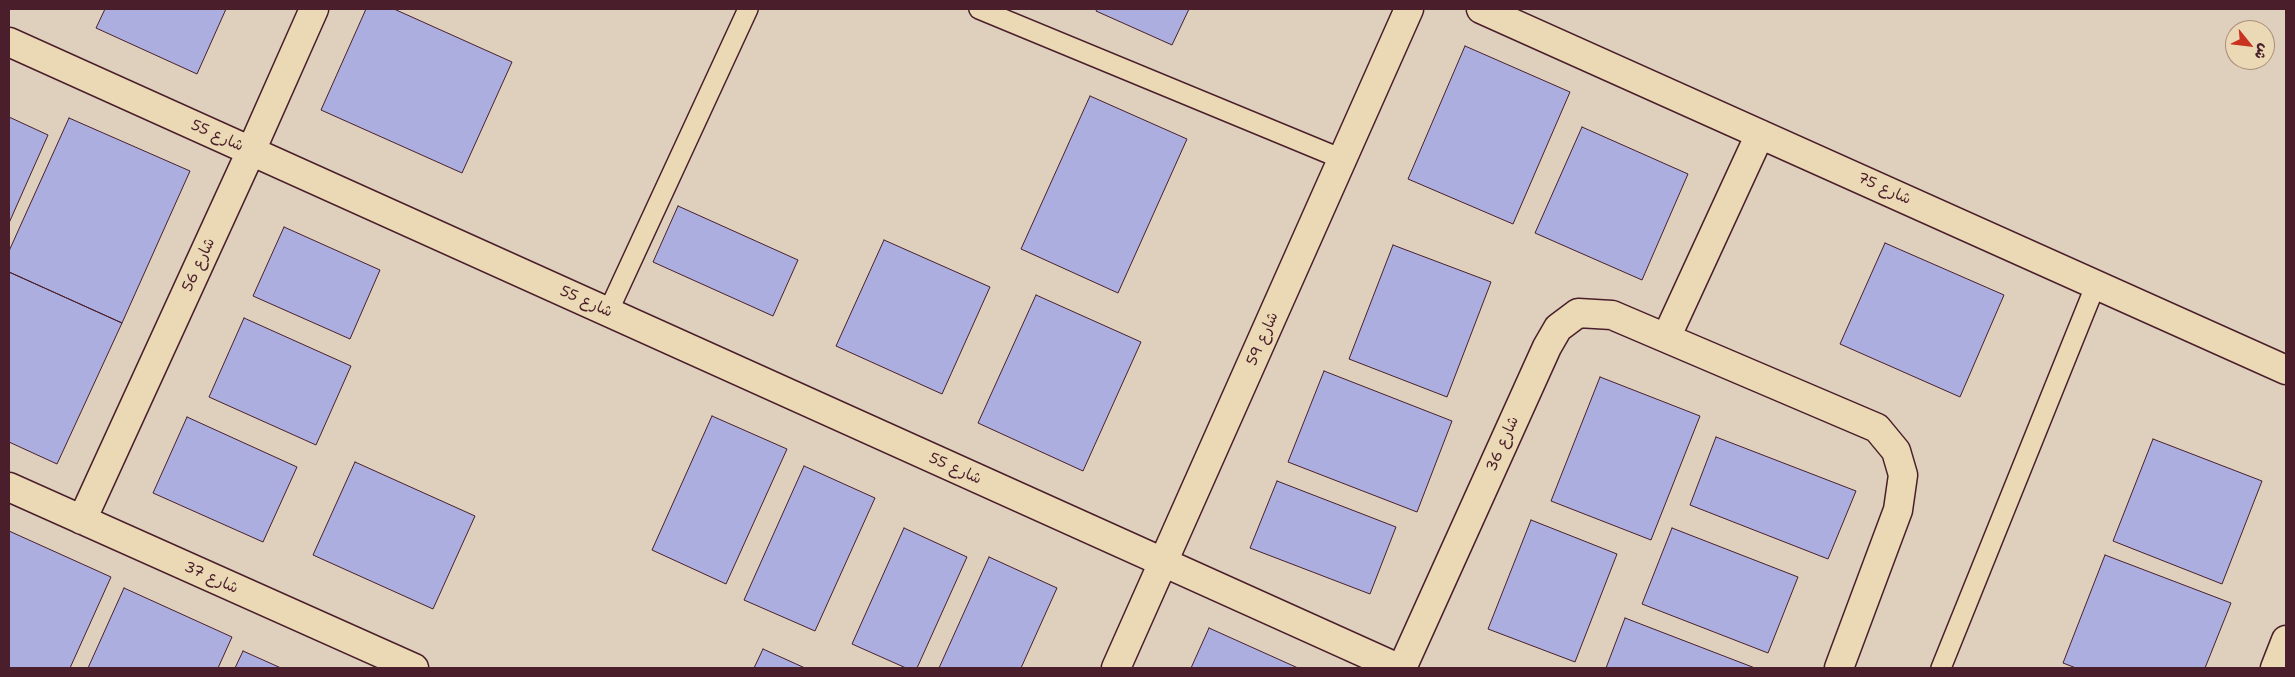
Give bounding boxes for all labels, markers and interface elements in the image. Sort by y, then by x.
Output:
north arrow [2225,20,2275,70]
text: ش [2251,41,2274,63]
street label: شارع 55 [188,116,246,156]
street label: شارع 75 [1854,169,1914,209]
street label: شارع 56 [179,235,219,295]
street label: شارع 55 [557,282,615,322]
street label: شارع 59 [1243,310,1283,368]
street label: شارع 36 [1483,414,1523,474]
street label: شارع 55 [926,449,984,489]
street label: شارع 37 [181,558,241,598]

